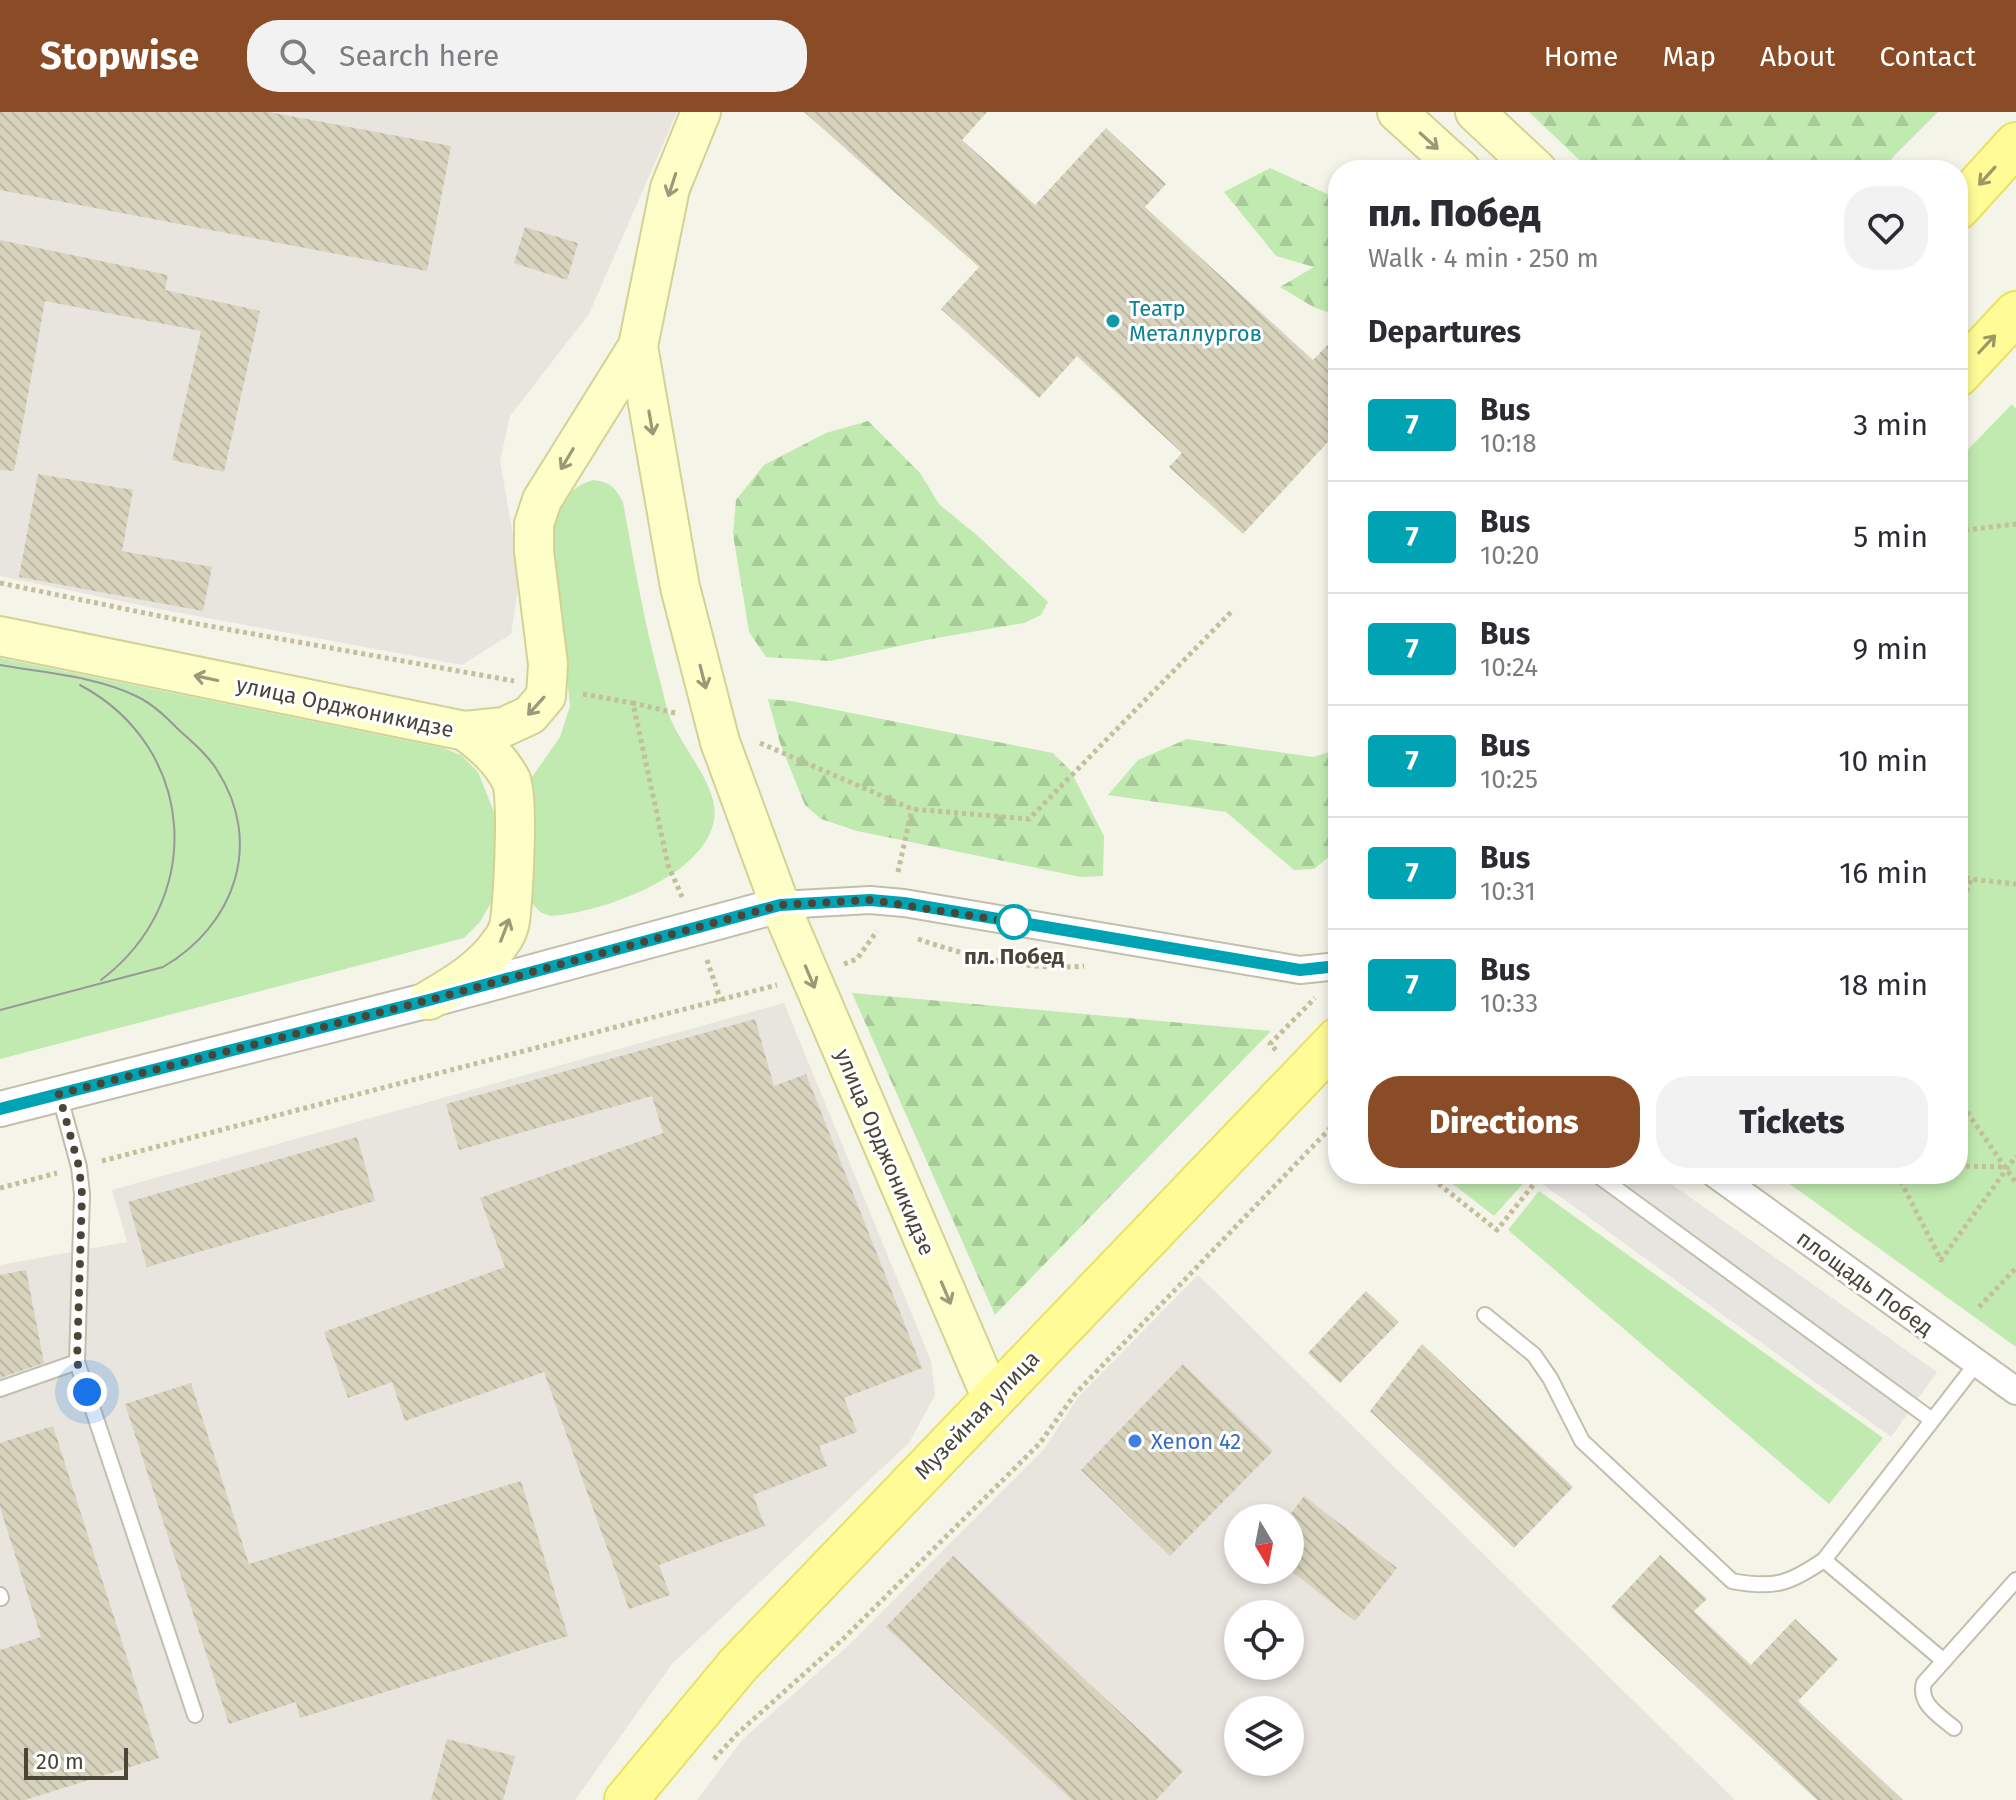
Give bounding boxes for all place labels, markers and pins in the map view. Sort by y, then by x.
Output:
place label: Театр Металлургов [1129,295,1262,347]
marker: Театр Металлургов [1104,312,1122,330]
marker: пл. Побед [997,905,1031,939]
place label: пл. Побед [964,943,1065,970]
place label: Xenon 42 [1151,1428,1241,1455]
marker: Xenon 42 [1126,1432,1144,1450]

